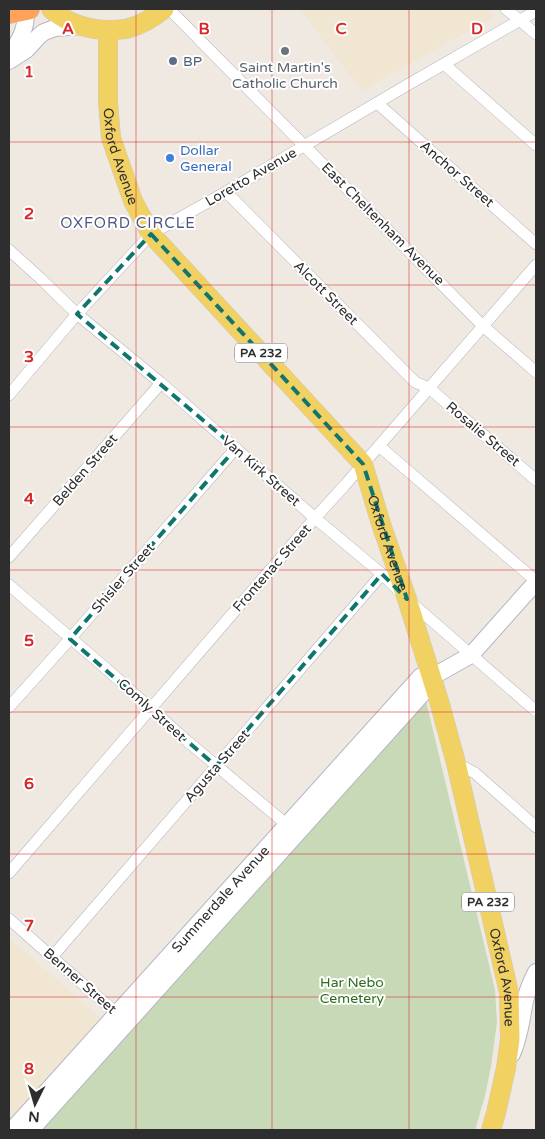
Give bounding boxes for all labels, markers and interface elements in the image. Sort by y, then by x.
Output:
text: A [62,19,74,39]
text: B [198,19,210,39]
text: C [335,19,347,39]
text: D [471,19,483,39]
marker: Saint Martin's Catholic Church [279,45,291,57]
place label: BP [183,53,202,70]
marker: BP [167,55,179,67]
place label: Saint Martin's Catholic Church [232,59,338,92]
text: 1 [24,62,34,82]
street label: Oxford Avenue [100,107,142,207]
street label: Anchor Street [417,137,498,211]
place label: Dollar General [180,142,232,175]
street label: Loretto Avenue [202,144,300,210]
marker: Dollar General [164,152,176,164]
street label: East Cheltenham Avenue [318,159,448,289]
text: 2 [24,204,34,224]
district label: OXFORD CIRCLE [60,214,196,232]
street label: Alcott Street [290,257,362,329]
road number: PA 232 [235,343,287,362]
text: 3 [24,347,34,367]
street label: Rosalie Street [442,398,524,470]
street label: Belden Street [49,430,121,510]
street label: Van Kirk Street [218,432,304,510]
text: 4 [24,489,34,509]
street label: Oxford Avenue [364,493,412,593]
street label: Frontenac Street [229,520,315,615]
street label: Shisler Street [88,539,159,617]
text: 5 [24,631,34,651]
street label: Comly Street [115,675,190,745]
street label: Agusta Street [181,726,254,806]
text: 6 [24,774,34,794]
street label: Summerdale Avenue [168,842,273,956]
road number: PA 232 [462,892,514,912]
text: 7 [24,916,34,936]
street label: Oxford Avenue [486,926,518,1027]
street label: Benner Street [40,945,121,1018]
park label: Har Nebo Cemetery [320,974,385,1007]
text: 8 [24,1059,34,1079]
north arrow [10,1079,60,1129]
text: N [28,1107,40,1125]

